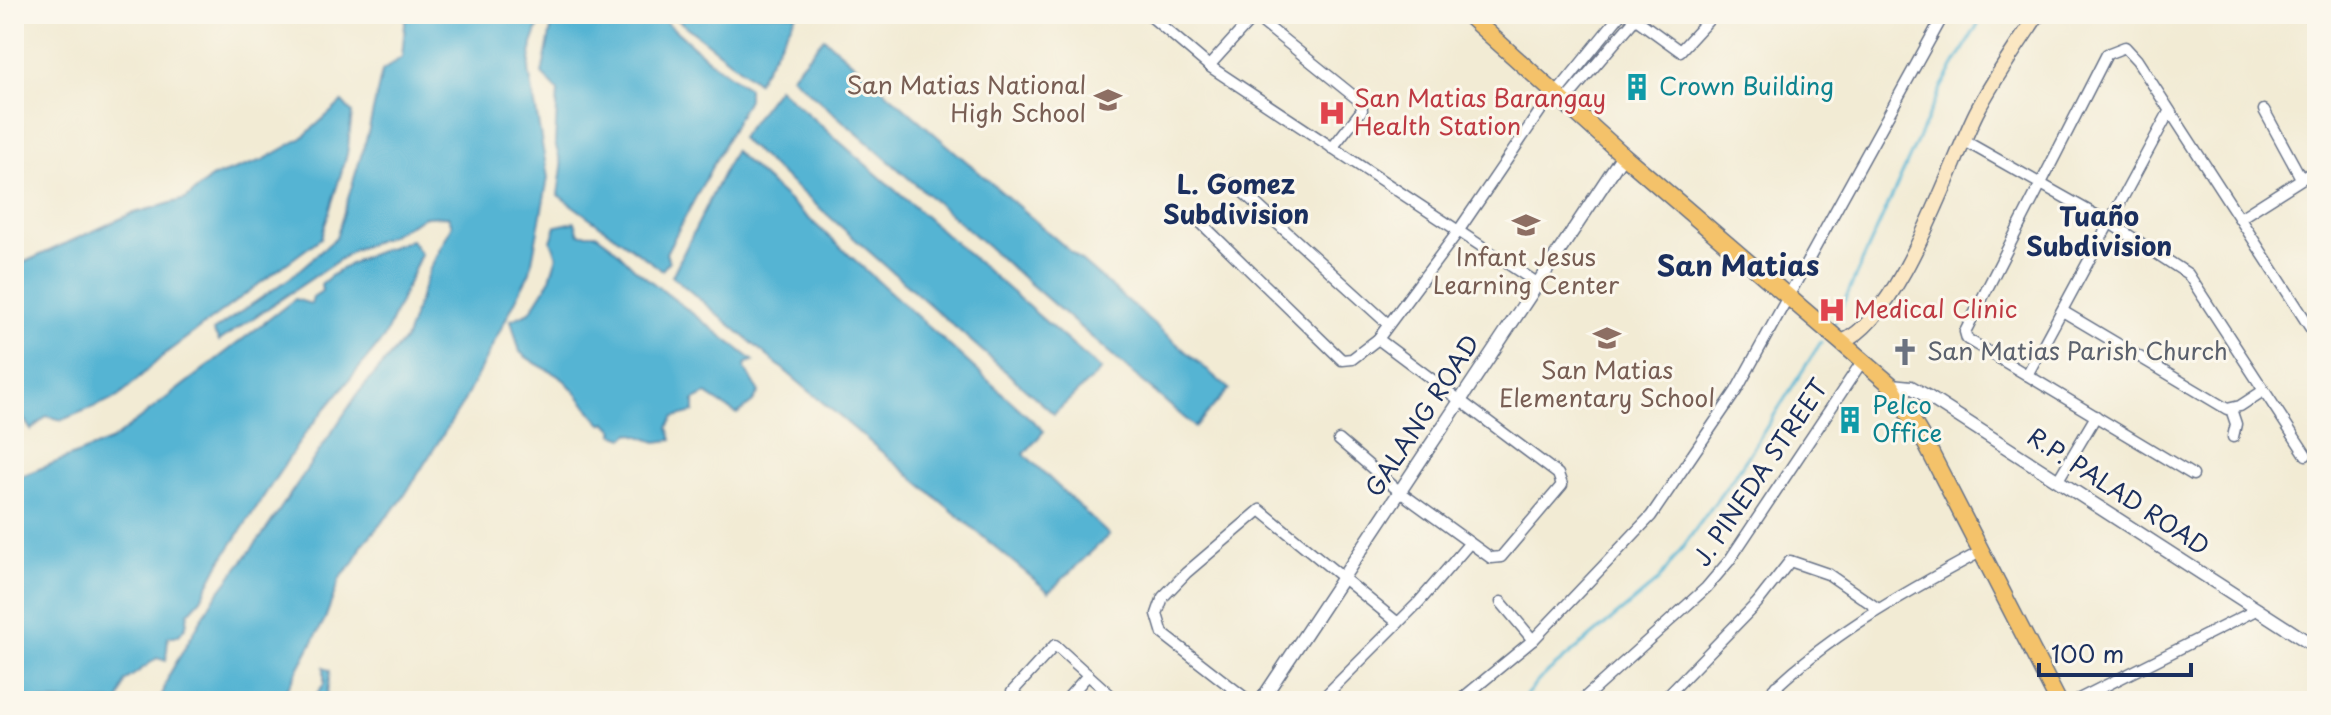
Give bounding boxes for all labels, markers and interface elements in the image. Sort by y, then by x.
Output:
place label: San Matias National High School [847,66,1086,130]
place label: Crown Building [1659,67,1834,103]
building icon: Crown Building [1622,72,1652,102]
place label: San Matias Barangay Health Station [1354,79,1606,143]
school or university icon: San Matias National High School [1093,85,1123,115]
hospital icon: San Matias Barangay Health Station [1317,98,1347,128]
district label: L. Gomez Subdivision [1163,164,1309,233]
district label: Tuaño Subdivision [2026,196,2172,265]
school or university icon: Infant Jesus Learning Center [1511,210,1541,240]
place label: Infant Jesus Learning Center [1433,238,1620,302]
district label: San Matias [1657,243,1819,286]
place label: Medical Clinic [1854,290,2017,326]
hospital icon: Medical Clinic [1817,295,1847,325]
school or university icon: San Matias Elementary School [1592,323,1622,353]
street label: GALANG ROAD [1355,327,1487,503]
place label: San Matias Parish Church [1927,332,2228,368]
church icon: San Matias Parish Church [1890,337,1920,367]
place label: San Matias Elementary School [1499,351,1715,415]
street label: J. PINEDA STREET [1683,371,1836,573]
place label: Pelco Office [1872,386,1942,450]
building icon: Pelco Office [1835,405,1865,435]
street label: R.P. PALAD ROAD [2021,418,2217,563]
scale bar [2039,627,2191,677]
text: 100 m [2051,635,2124,671]

